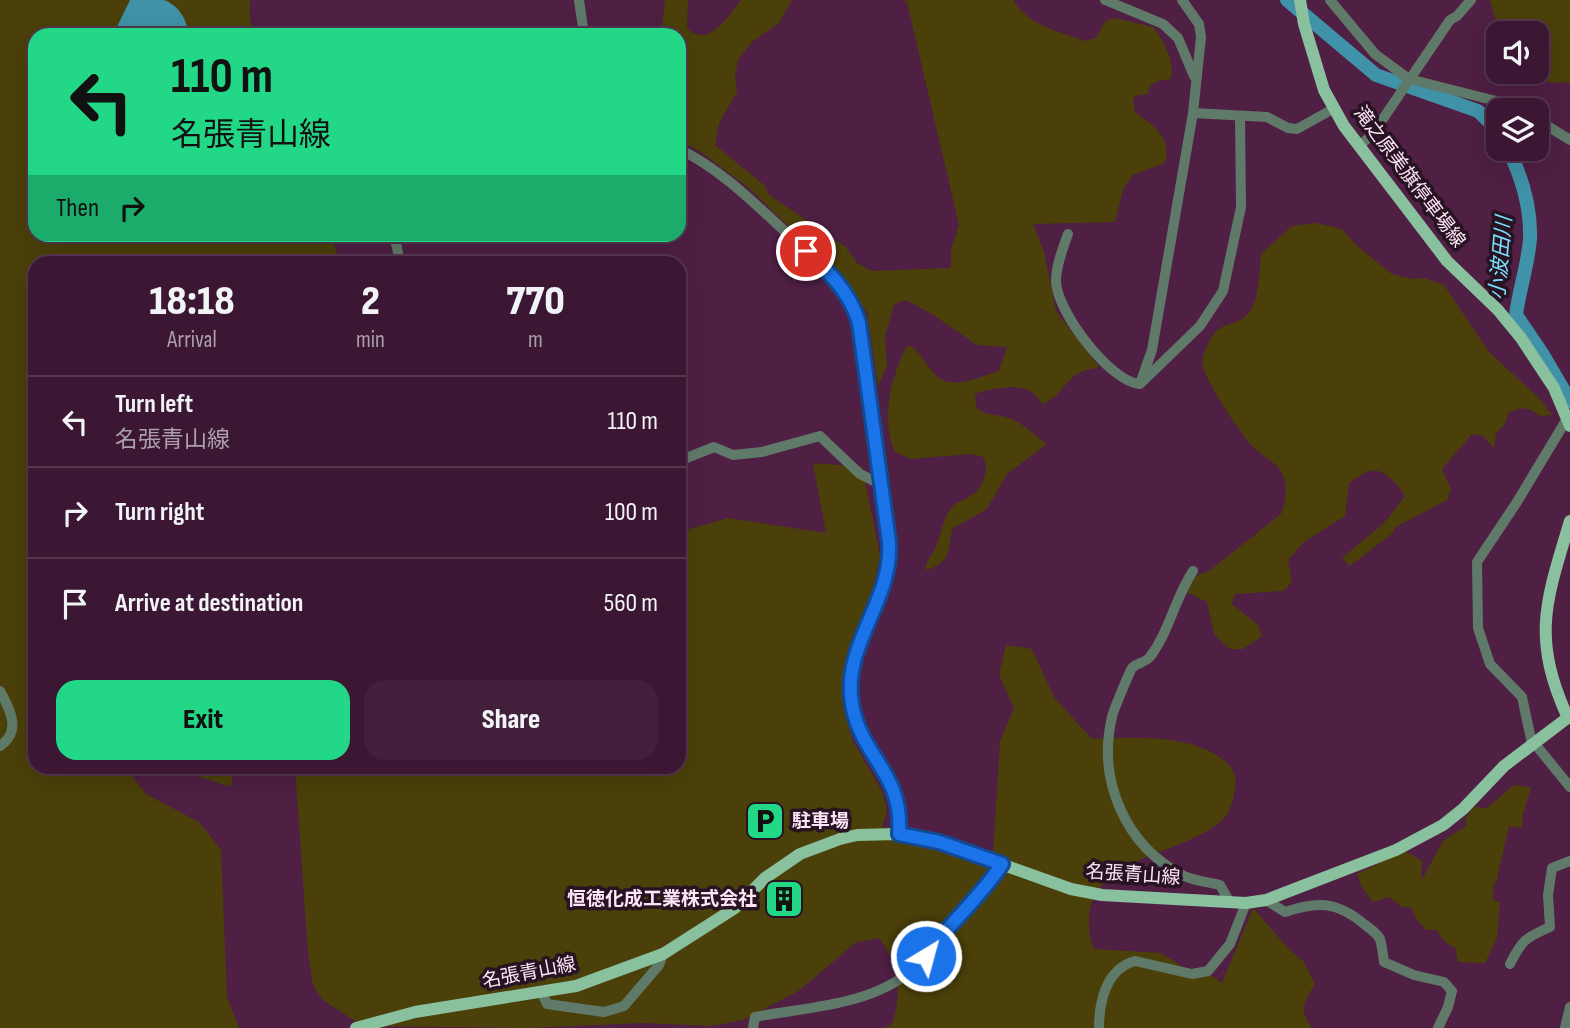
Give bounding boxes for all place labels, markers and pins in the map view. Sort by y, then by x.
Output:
pin [776,221,836,281]
parking icon: 駐車場 [744,800,786,842]
place label: 駐車場 [792,810,849,833]
building icon: 恒徳化成工業株式会社 [763,878,805,920]
place label: 恒徳化成工業株式会社 [567,888,757,911]

